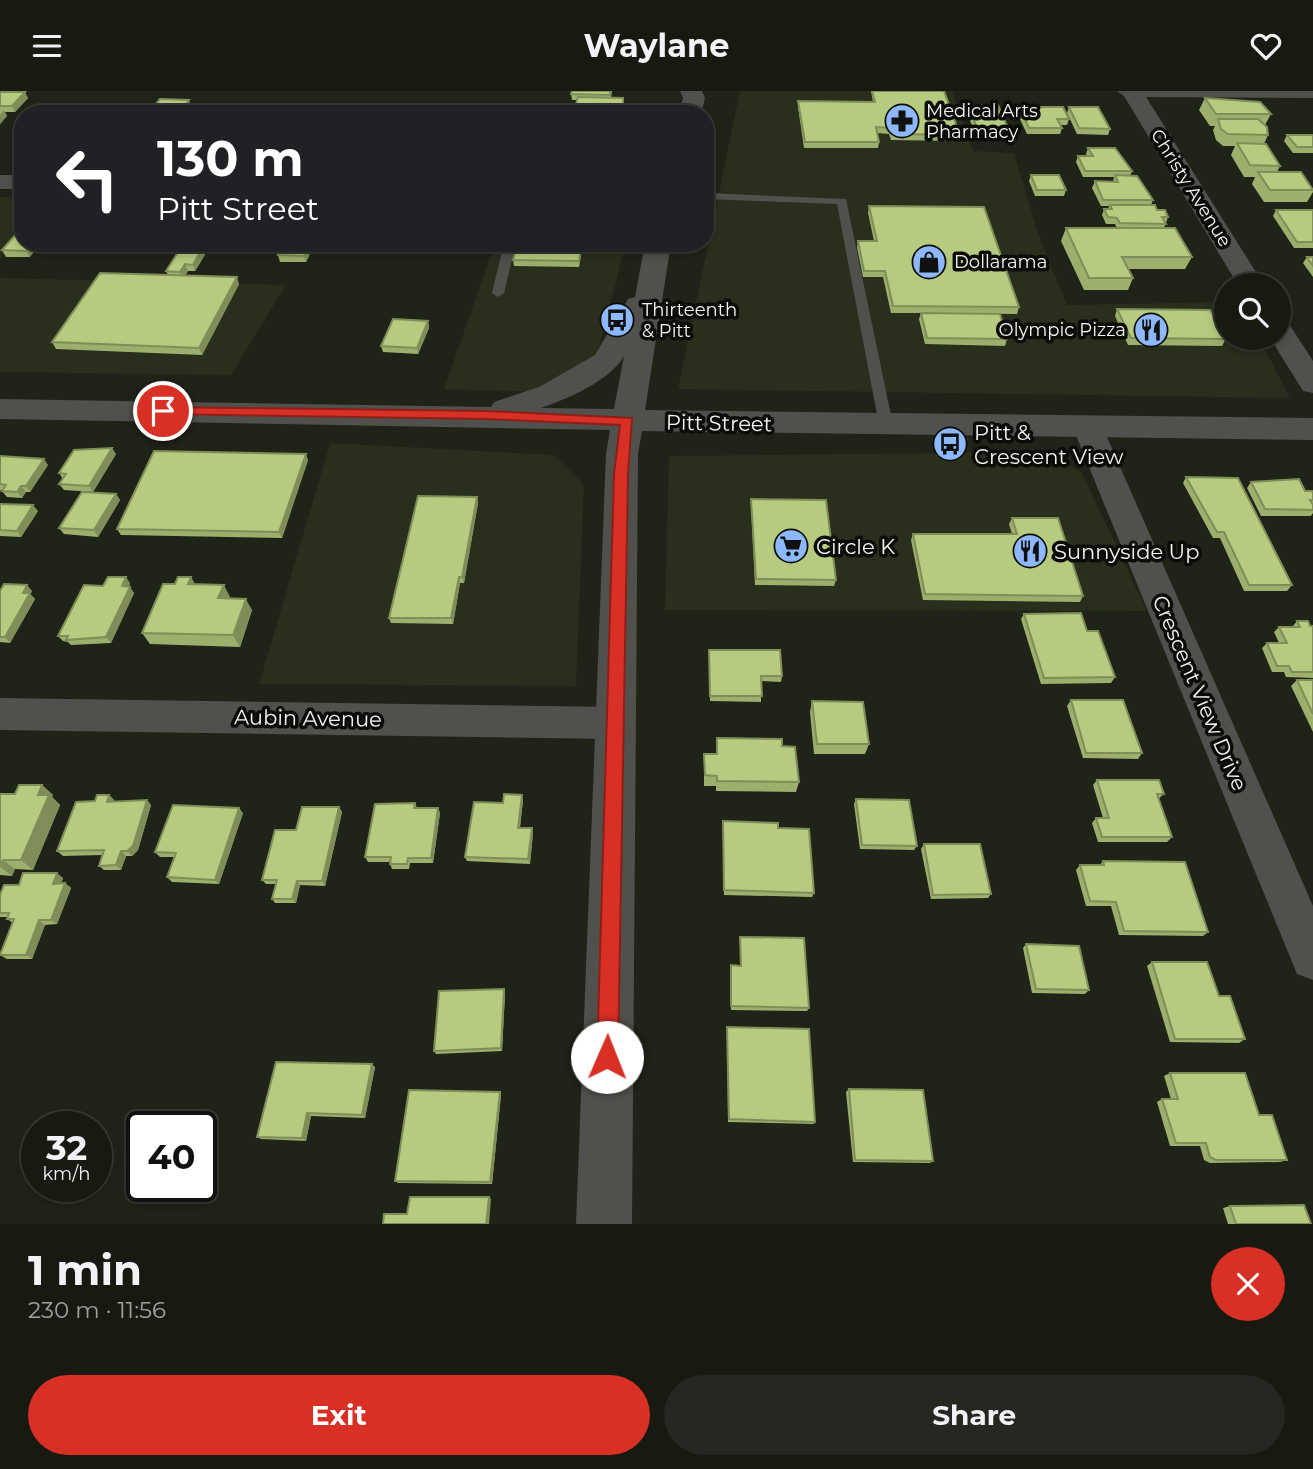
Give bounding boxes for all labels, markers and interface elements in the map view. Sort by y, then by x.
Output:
text: Waylane [584,26,729,65]
icon: menu [28,27,66,65]
icon: heart [1247,27,1285,65]
place label: Medical Arts Pharmacy [926,100,1038,143]
pharmacy icon: Medical Arts Pharmacy [883,102,921,140]
street label: Christy Avenue [1146,125,1236,251]
text: 130 m [157,129,304,188]
icon: left [42,133,133,224]
text: Pitt Street [157,189,319,228]
shop icon: Dollarama [910,243,948,281]
place label: Dollarama [954,251,1047,273]
map controls [1214,273,1291,350]
button: search [1214,273,1291,350]
place label: Thirteenth & Pitt [642,299,737,342]
bus stop icon: Thirteenth & Pitt [598,301,636,339]
restaurant icon: Olympic Pizza [1132,311,1170,349]
place label: Olympic Pizza [999,319,1126,341]
pin [133,381,193,441]
icon: arrive [144,392,182,430]
street label: Pitt Street [666,410,772,436]
place label: Pitt & Crescent View [974,420,1124,469]
bus stop icon: Pitt & Crescent View [931,425,969,463]
supermarket icon: Circle K [772,527,810,565]
restaurant icon: Sunnyside Up [1011,532,1049,570]
place label: Circle K [816,534,895,559]
place label: Sunnyside Up [1054,539,1199,564]
street label: Crescent View Drive [1147,592,1253,794]
street label: Aubin Avenue [234,704,382,732]
position arrow [570,1020,644,1094]
speed limit sign: 40 [126,1111,217,1202]
text: 32 [46,1126,87,1169]
text: km/h [42,1163,91,1185]
text: 1 min [28,1244,142,1296]
button: close [1211,1247,1285,1321]
text: 230 m · 11:56 [28,1296,166,1324]
button: Exit [28,1375,650,1455]
button: Share [664,1375,1285,1455]

